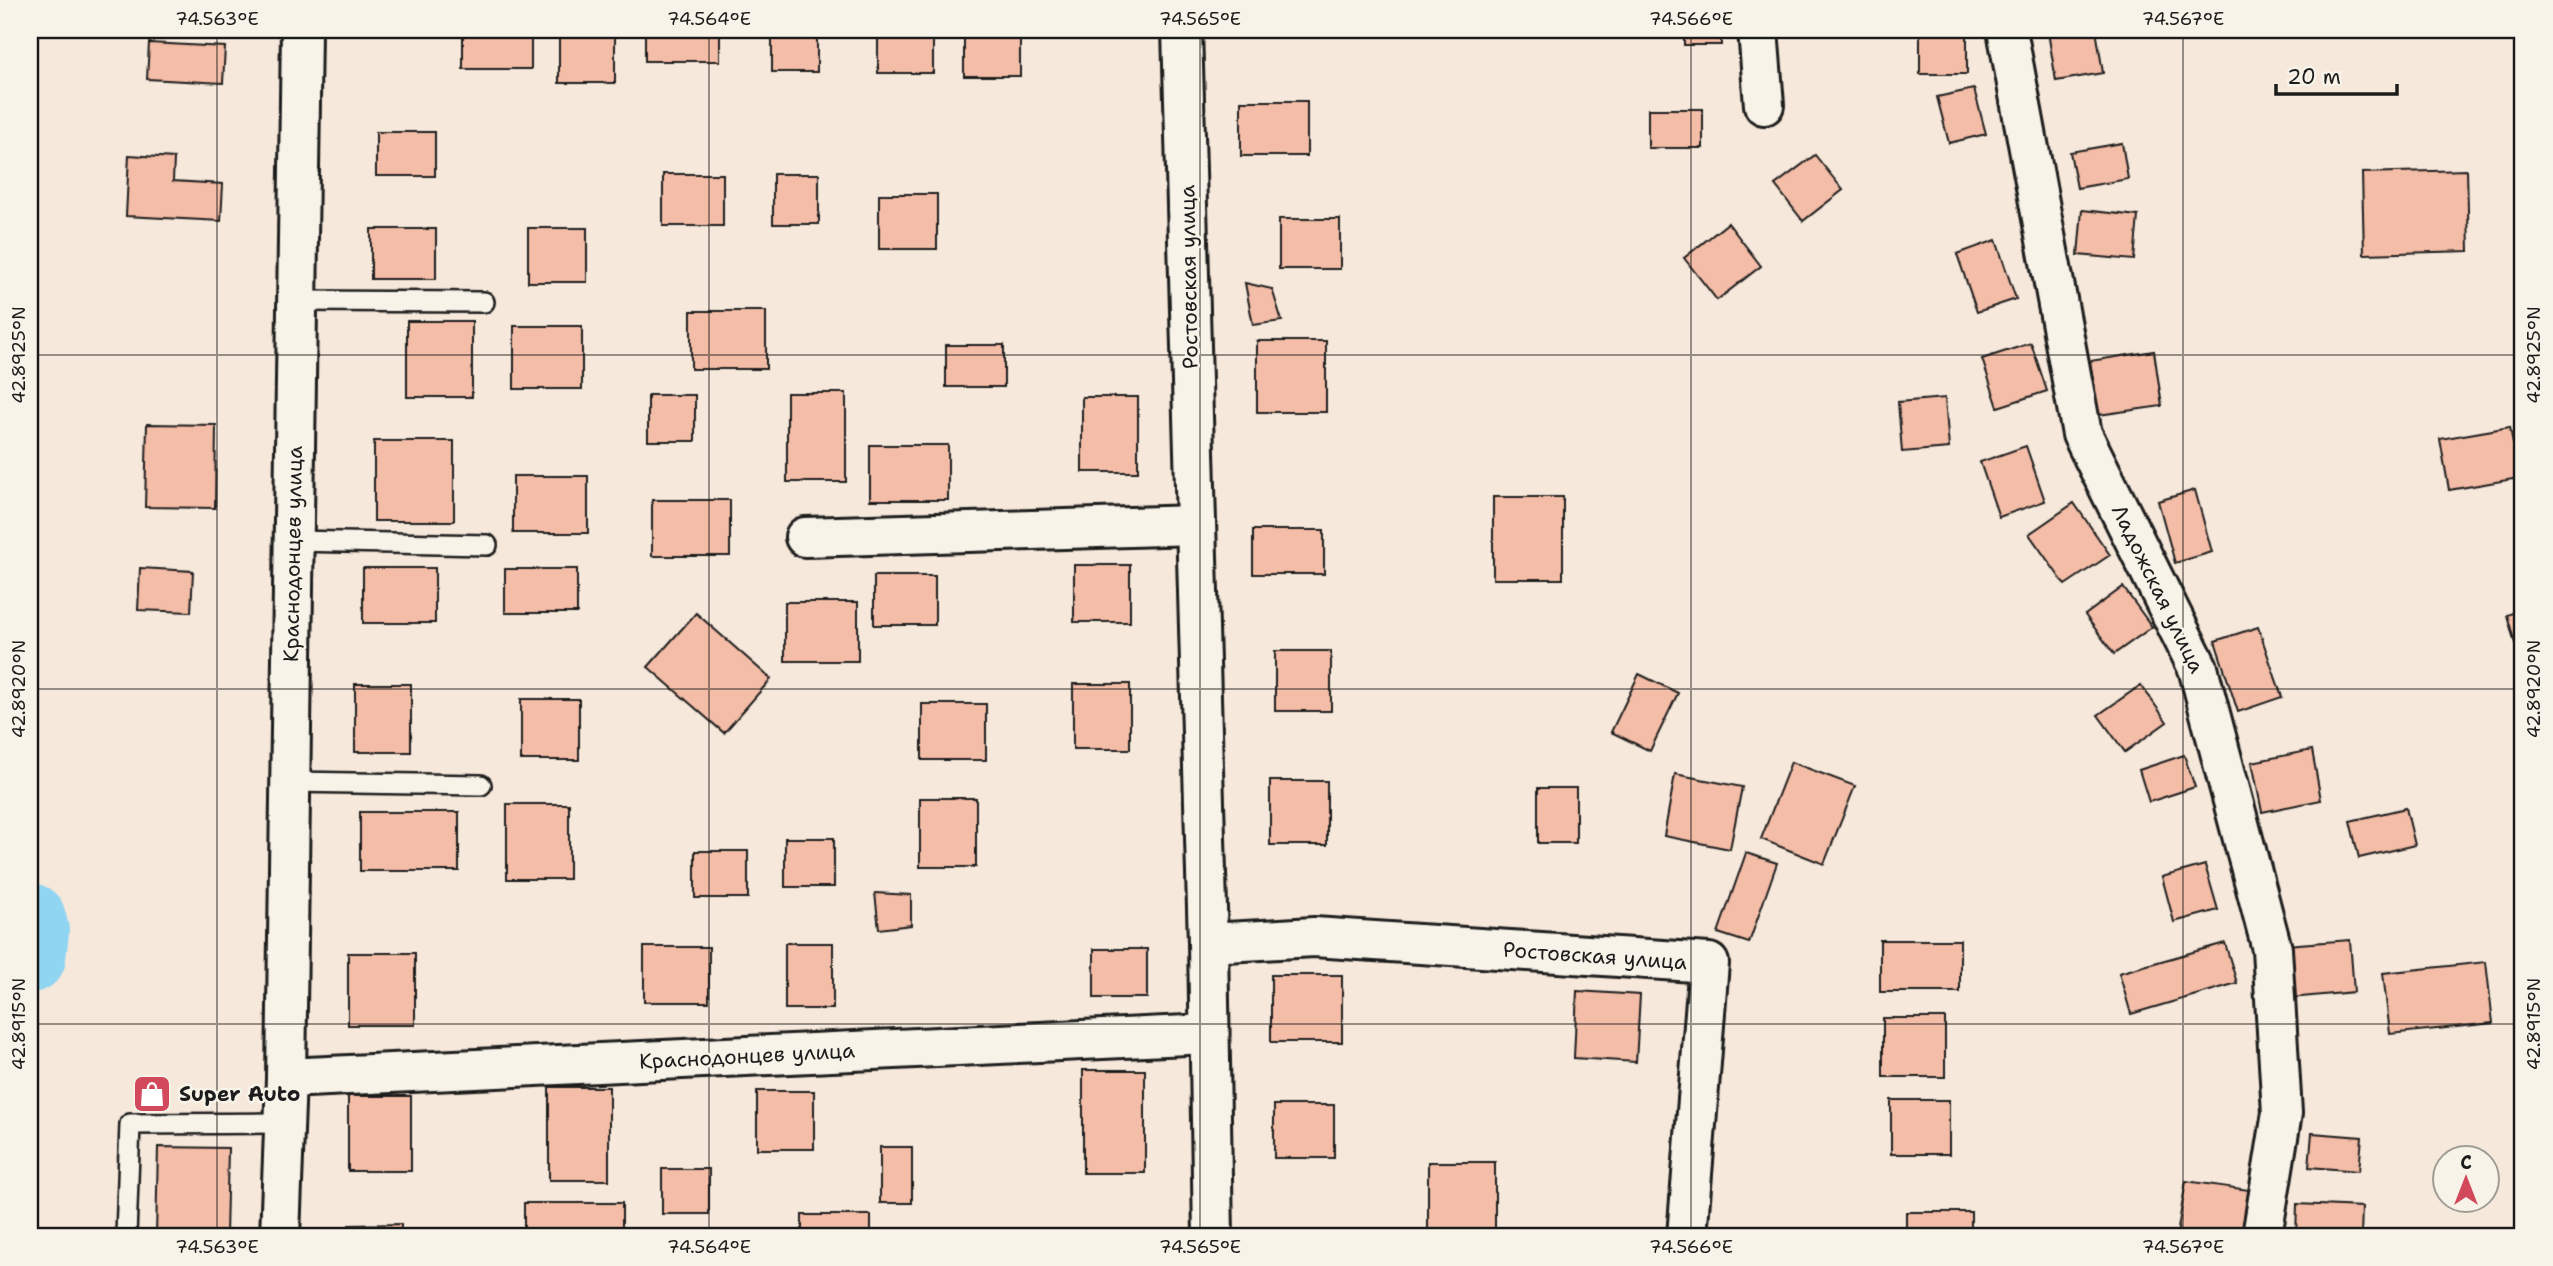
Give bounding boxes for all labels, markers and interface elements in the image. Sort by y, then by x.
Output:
text: 74.563°E [175,7,259,31]
text: 74.564°E [667,7,751,31]
text: 74.565°E [1159,7,1241,31]
text: 74.566°E [1649,7,1733,31]
text: 74.567°E [2142,7,2224,31]
scale bar [2276,52,2397,96]
text: 20 m [2287,63,2341,91]
street label: Ростовская улица [1173,185,1205,369]
text: 42.8925°N [7,306,31,404]
text: 42.8925°N [2522,306,2546,404]
street label: Краснодонцев улица [277,446,309,662]
street label: Ладожская улица [2105,500,2211,678]
text: 42.8920°N [7,640,31,738]
text: 42.8920°N [2522,640,2546,738]
street label: Ростовская улица [1502,936,1688,976]
text: 42.8915°N [7,978,31,1070]
text: 42.8915°N [2522,978,2546,1070]
street label: Краснодонцев улица [638,1036,856,1076]
shop icon: Super Auto [131,1073,173,1115]
place label: Super Auto [179,1080,300,1108]
north arrow [2430,1144,2500,1214]
text: С [2460,1150,2472,1175]
text: 74.563°E [175,1235,259,1259]
text: 74.564°E [667,1235,751,1259]
text: 74.565°E [1159,1235,1241,1259]
text: 74.566°E [1649,1235,1733,1259]
text: 74.567°E [2142,1235,2224,1259]

